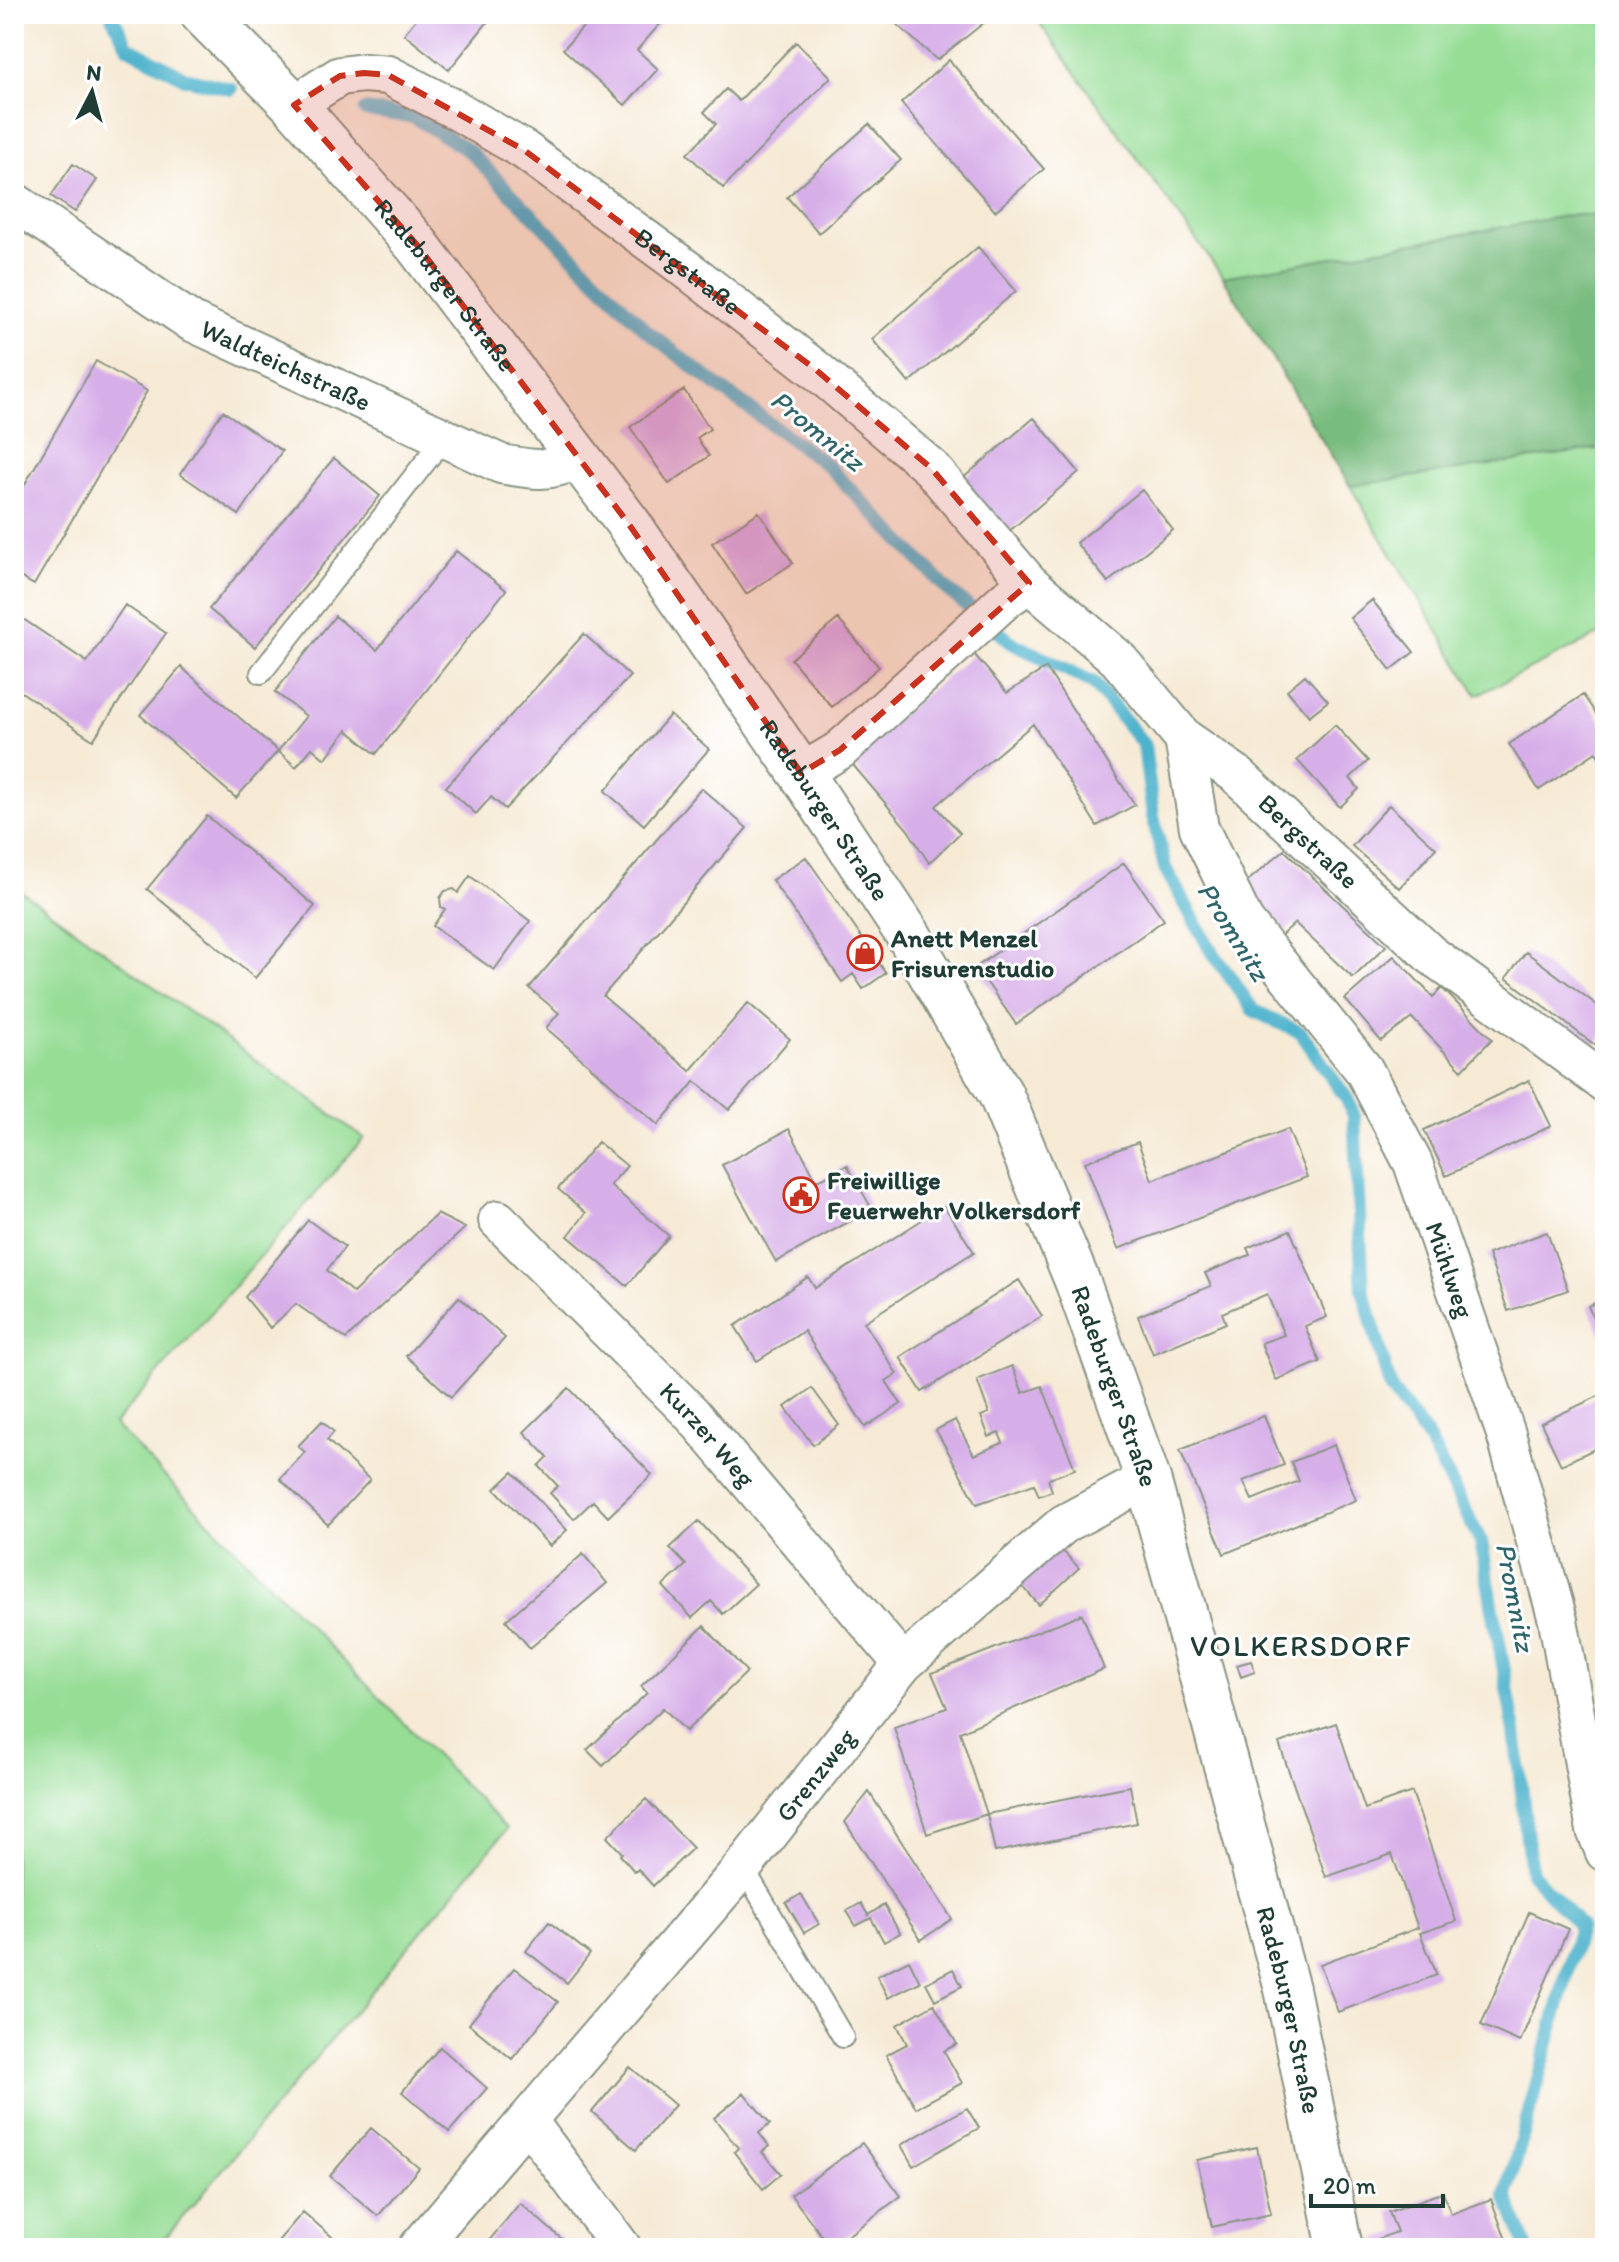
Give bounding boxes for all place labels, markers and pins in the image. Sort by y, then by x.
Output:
place label: Anett Menzel Frisurenstudio [890,922,1054,984]
shop icon: Anett Menzel Frisurenstudio [846,934,884,972]
place label: Freiwillige Feuerwehr Volkersdorf [827,1164,1081,1226]
public building icon: Freiwillige Feuerwehr Volkersdorf [782,1176,820,1214]

